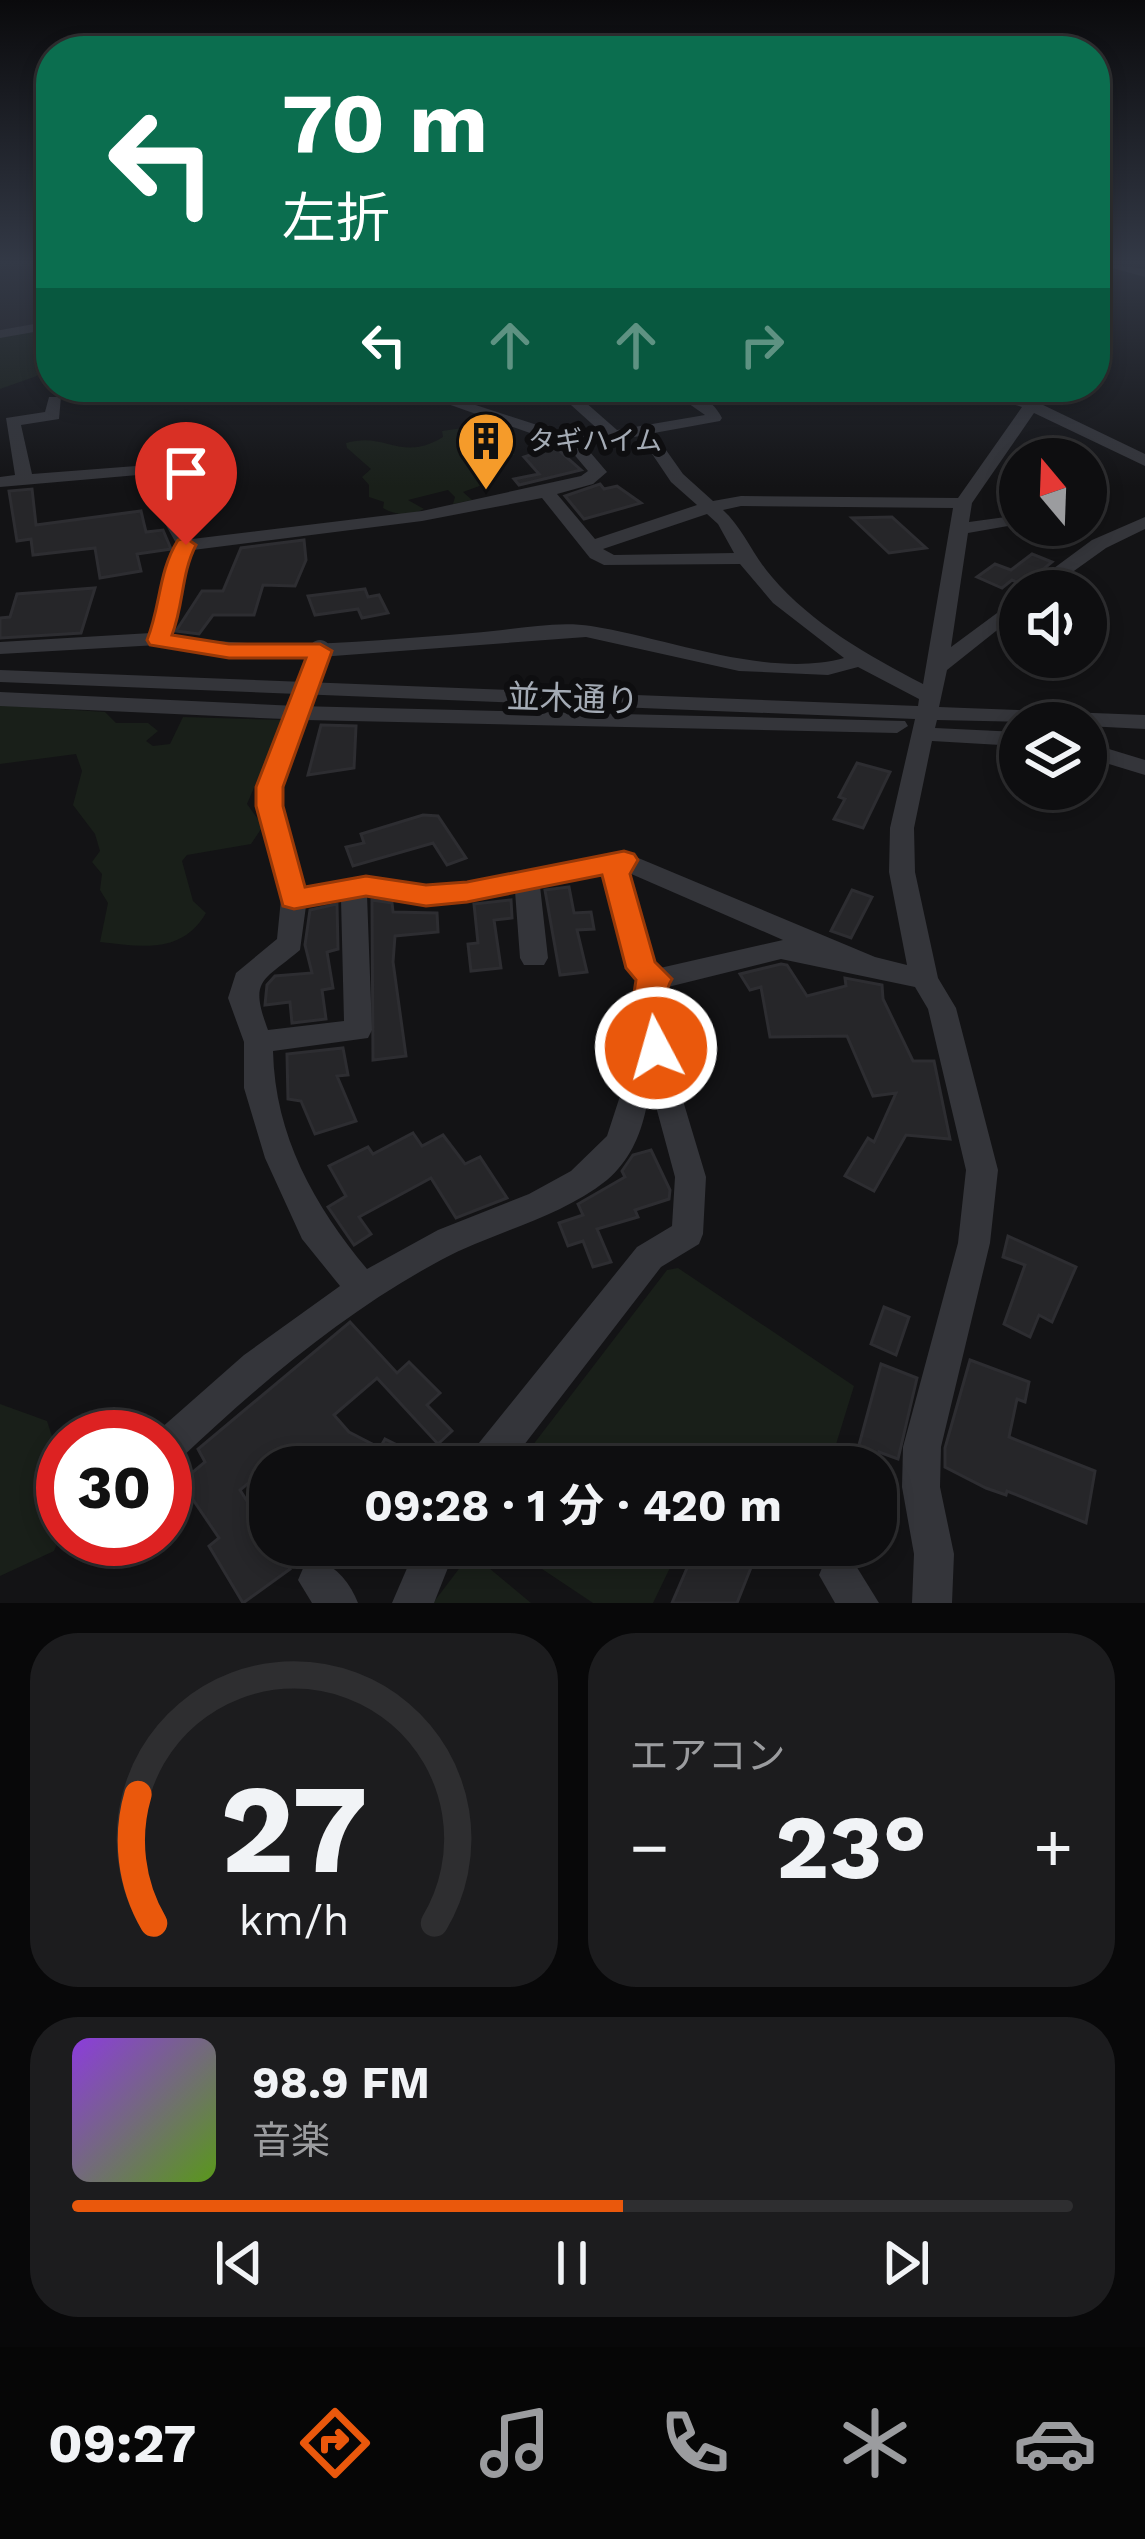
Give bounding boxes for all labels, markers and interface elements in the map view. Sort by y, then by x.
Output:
text: 70 m [282,74,488,172]
icon: left [84,84,240,240]
text: 左折 [282,187,390,250]
icon: left [351,312,417,378]
icon: ahead [477,312,543,378]
icon: ahead [603,312,669,378]
icon: right [729,312,795,378]
building icon: タギハイム [455,410,517,492]
pin [135,422,237,545]
place label: タギハイム [528,425,662,457]
north arrow [999,438,1107,546]
map controls [999,438,1107,810]
icon: arrive [153,440,219,506]
button: sound [999,570,1107,678]
street label: 並木通り [506,677,640,720]
button: layers [999,702,1107,810]
position arrow [593,985,719,1111]
speed limit sign: 30 [36,1410,192,1566]
text: 09:28 · 1 分 · 420 m [364,1479,782,1532]
text: エアコン [630,1733,786,1778]
text: 27 [220,1756,368,1902]
text: 23° [775,1794,927,1900]
text: − [630,1809,669,1886]
text: + [1033,1809,1073,1886]
text: km/h [238,1895,349,1945]
text: 98.9 FM [252,2056,430,2109]
text: 音楽 [252,2118,330,2163]
icon: previous [206,2230,272,2296]
icon: pause [539,2230,605,2296]
icon: next [873,2230,939,2296]
icon: directions [293,2401,377,2485]
icon: music [473,2401,557,2485]
icon: phone [653,2401,737,2485]
icon: climate [833,2401,917,2485]
icon: car [1013,2401,1097,2485]
text: 09:27 [48,2412,196,2475]

